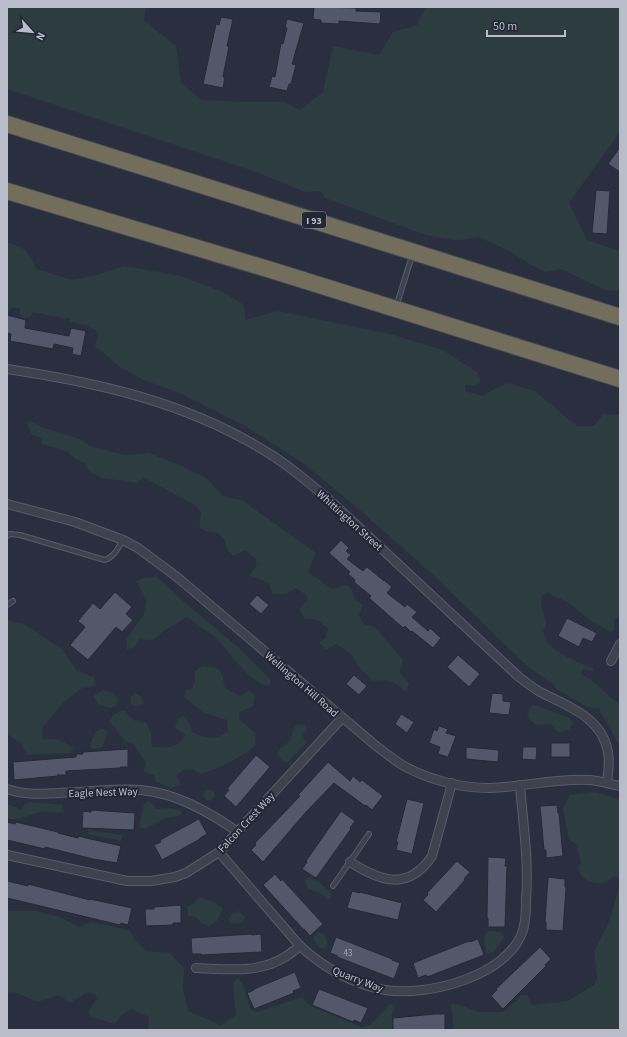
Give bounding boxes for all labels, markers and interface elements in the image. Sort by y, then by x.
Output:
north arrow [12,12,52,52]
scale bar [487,12,565,38]
text: 50 m [493,18,517,35]
text: N [32,30,49,43]
road number: I 93 [302,212,326,228]
street label: Whittington Street [313,487,386,554]
street label: Wellington Hill Road [262,648,342,721]
street label: Eagle Nest Way [68,784,138,801]
street label: Falcon Crest Way [215,789,278,856]
house number: 43 [344,947,353,960]
street label: Quarry Way [330,963,385,996]

